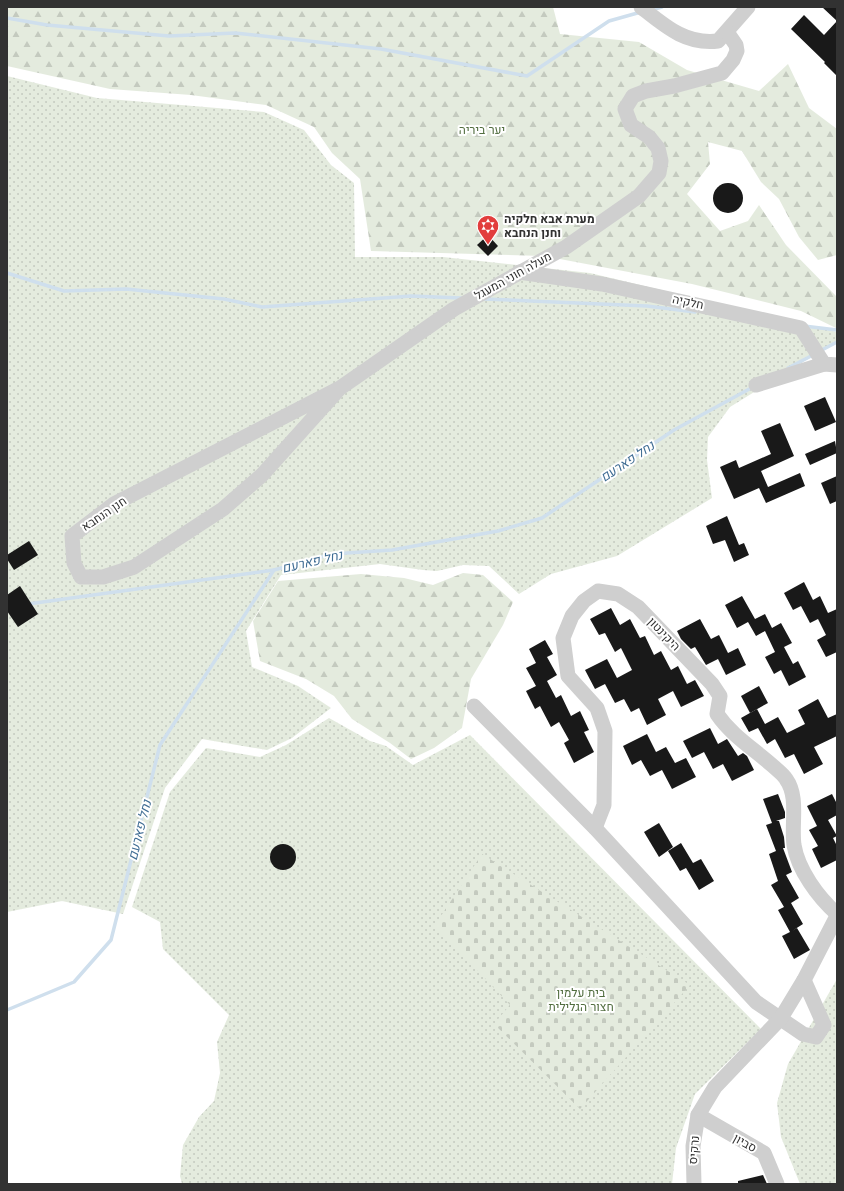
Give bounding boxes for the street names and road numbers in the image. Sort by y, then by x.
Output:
street label: מעלה חוני המעגל [472,248,554,303]
street label: חלקיה [671,291,705,312]
street label: חנן הנחבא [78,493,129,534]
street label: היקינטון [645,614,684,653]
street label: סביון [731,1130,760,1155]
street label: נרקיס [685,1135,702,1165]

